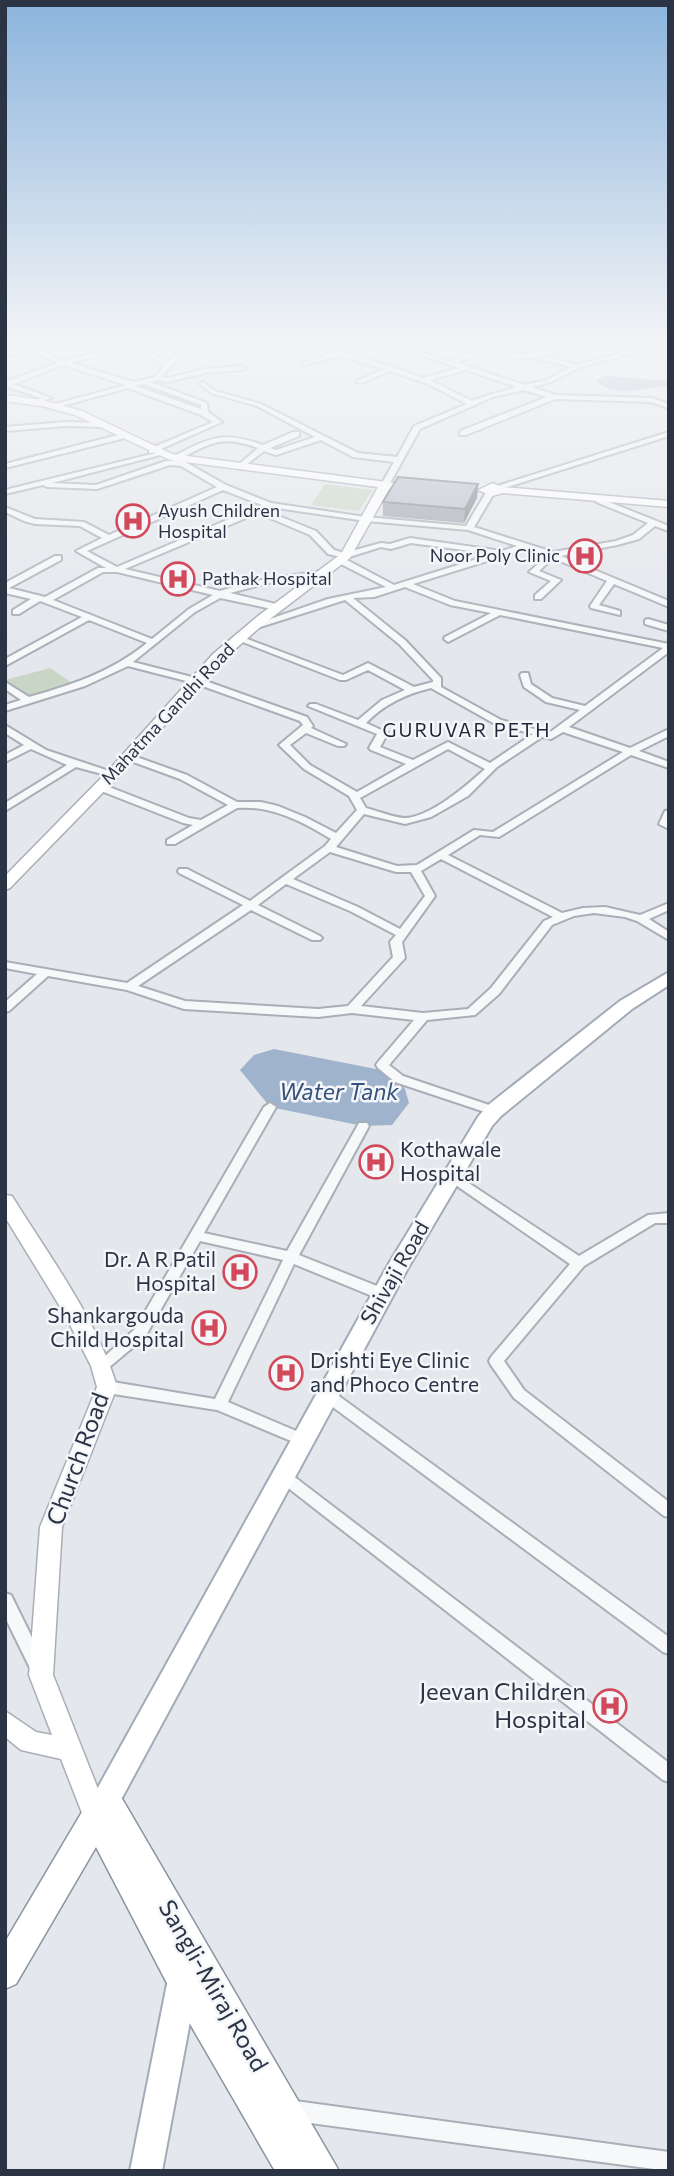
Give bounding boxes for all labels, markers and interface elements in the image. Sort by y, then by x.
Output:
place label: Ayush Children Hospital [158,499,280,542]
hospital icon: Ayush Children Hospital [114,502,152,540]
hospital icon: Noor Poly Clinic [566,537,604,575]
place label: Noor Poly Clinic [430,544,560,566]
hospital icon: Pathak Hospital [159,560,197,598]
place label: Pathak Hospital [202,567,332,589]
street label: Mahatma Gandhi Road [96,638,239,789]
district label: GURUVAR PETH [383,718,551,741]
water label: Water Tank [279,1077,399,1105]
place label: Kothawale Hospital [400,1136,501,1185]
hospital icon: Kothawale Hospital [357,1143,395,1181]
street label: Shivaji Road [354,1216,433,1328]
place label: Dr. A R Patil Hospital [104,1246,216,1295]
hospital icon: Dr. A R Patil Hospital [221,1253,259,1291]
place label: Shankargouda Child Hospital [47,1302,184,1351]
hospital icon: Shankargouda Child Hospital [190,1309,228,1347]
place label: Drishti Eye Clinic and Phoco Centre [310,1347,479,1396]
hospital icon: Drishti Eye Clinic and Phoco Centre [267,1354,305,1392]
street label: Church Road [39,1388,114,1529]
place label: Jeevan Children Hospital [419,1676,586,1733]
hospital icon: Jeevan Children Hospital [591,1687,629,1725]
street label: Sangli-Miraj Road [153,1894,275,2076]

